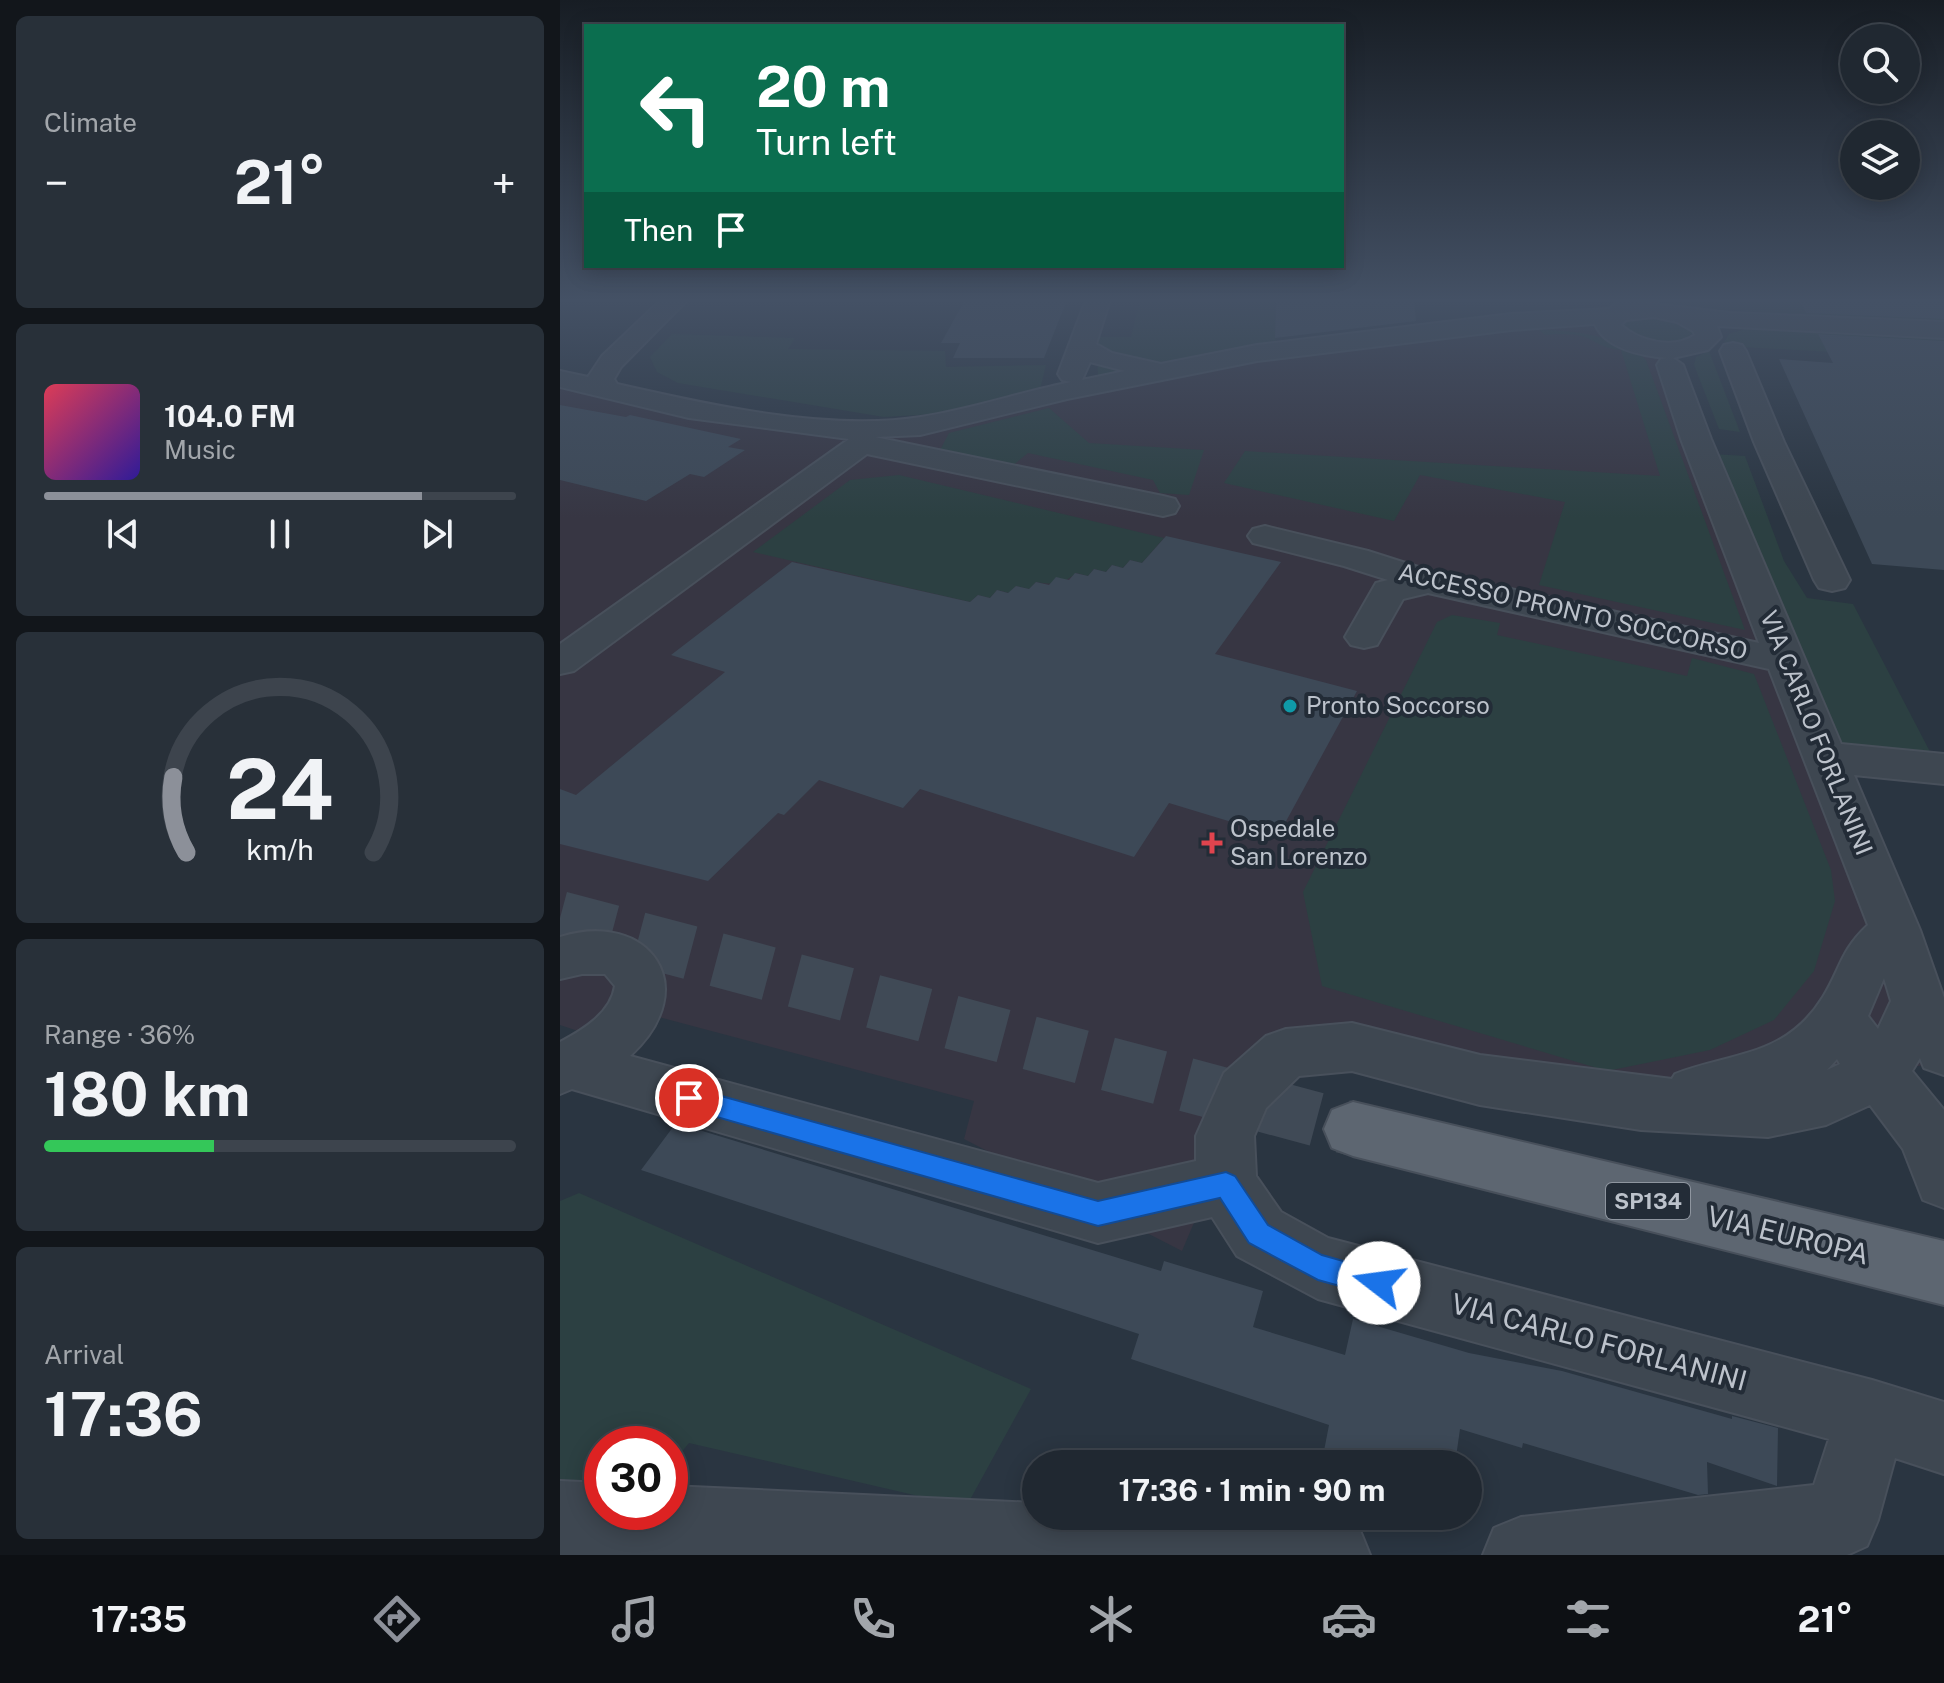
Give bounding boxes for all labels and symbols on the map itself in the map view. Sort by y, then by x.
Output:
street label: ACCESSO PRONTO SOCCORSO [1396,557,1750,665]
street label: VIA CARLO FORLANINI [1755,606,1879,859]
place label: Pronto Soccorso [1306,691,1490,719]
marker: Pronto Soccorso [1281,697,1299,715]
place label: Ospedale San Lorenzo [1230,814,1368,870]
marker: Ospedale San Lorenzo [1201,832,1223,854]
pin [655,1064,723,1132]
road number: SP134 [1606,1183,1690,1219]
street label: VIA EUROPA [1704,1198,1872,1271]
position arrow [1337,1241,1421,1325]
street label: VIA CARLO FORLANINI [1448,1286,1751,1397]
speed limit sign: 30 [584,1426,688,1530]

